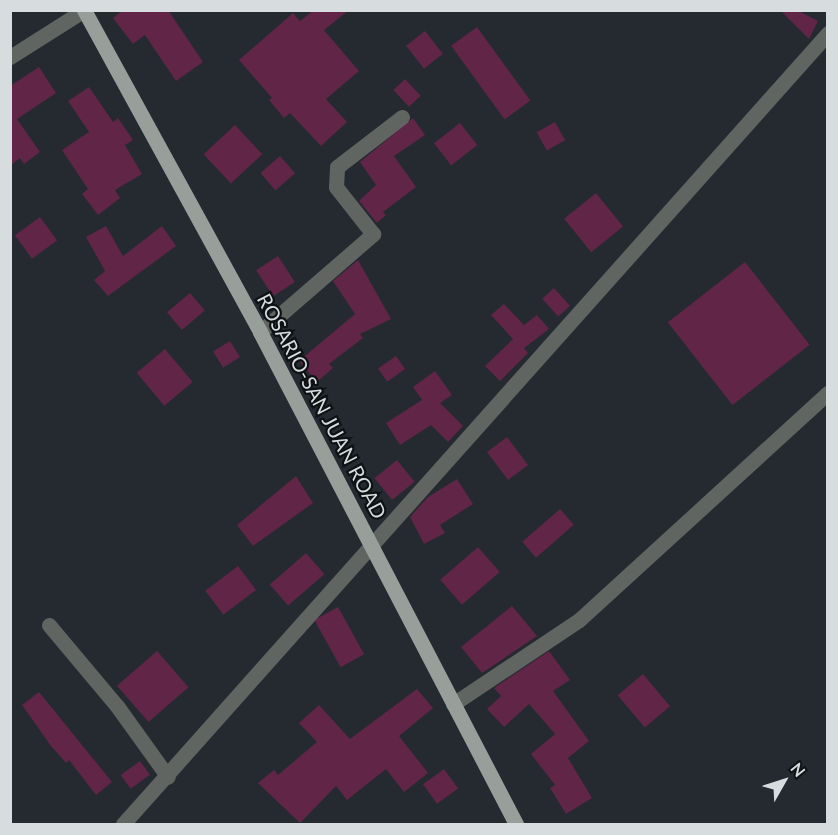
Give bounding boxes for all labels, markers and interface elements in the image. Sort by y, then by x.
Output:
street label: ROSARIO-SAN JUAN ROAD [252,289,392,523]
north arrow [754,751,814,811]
text: N [787,759,810,780]

